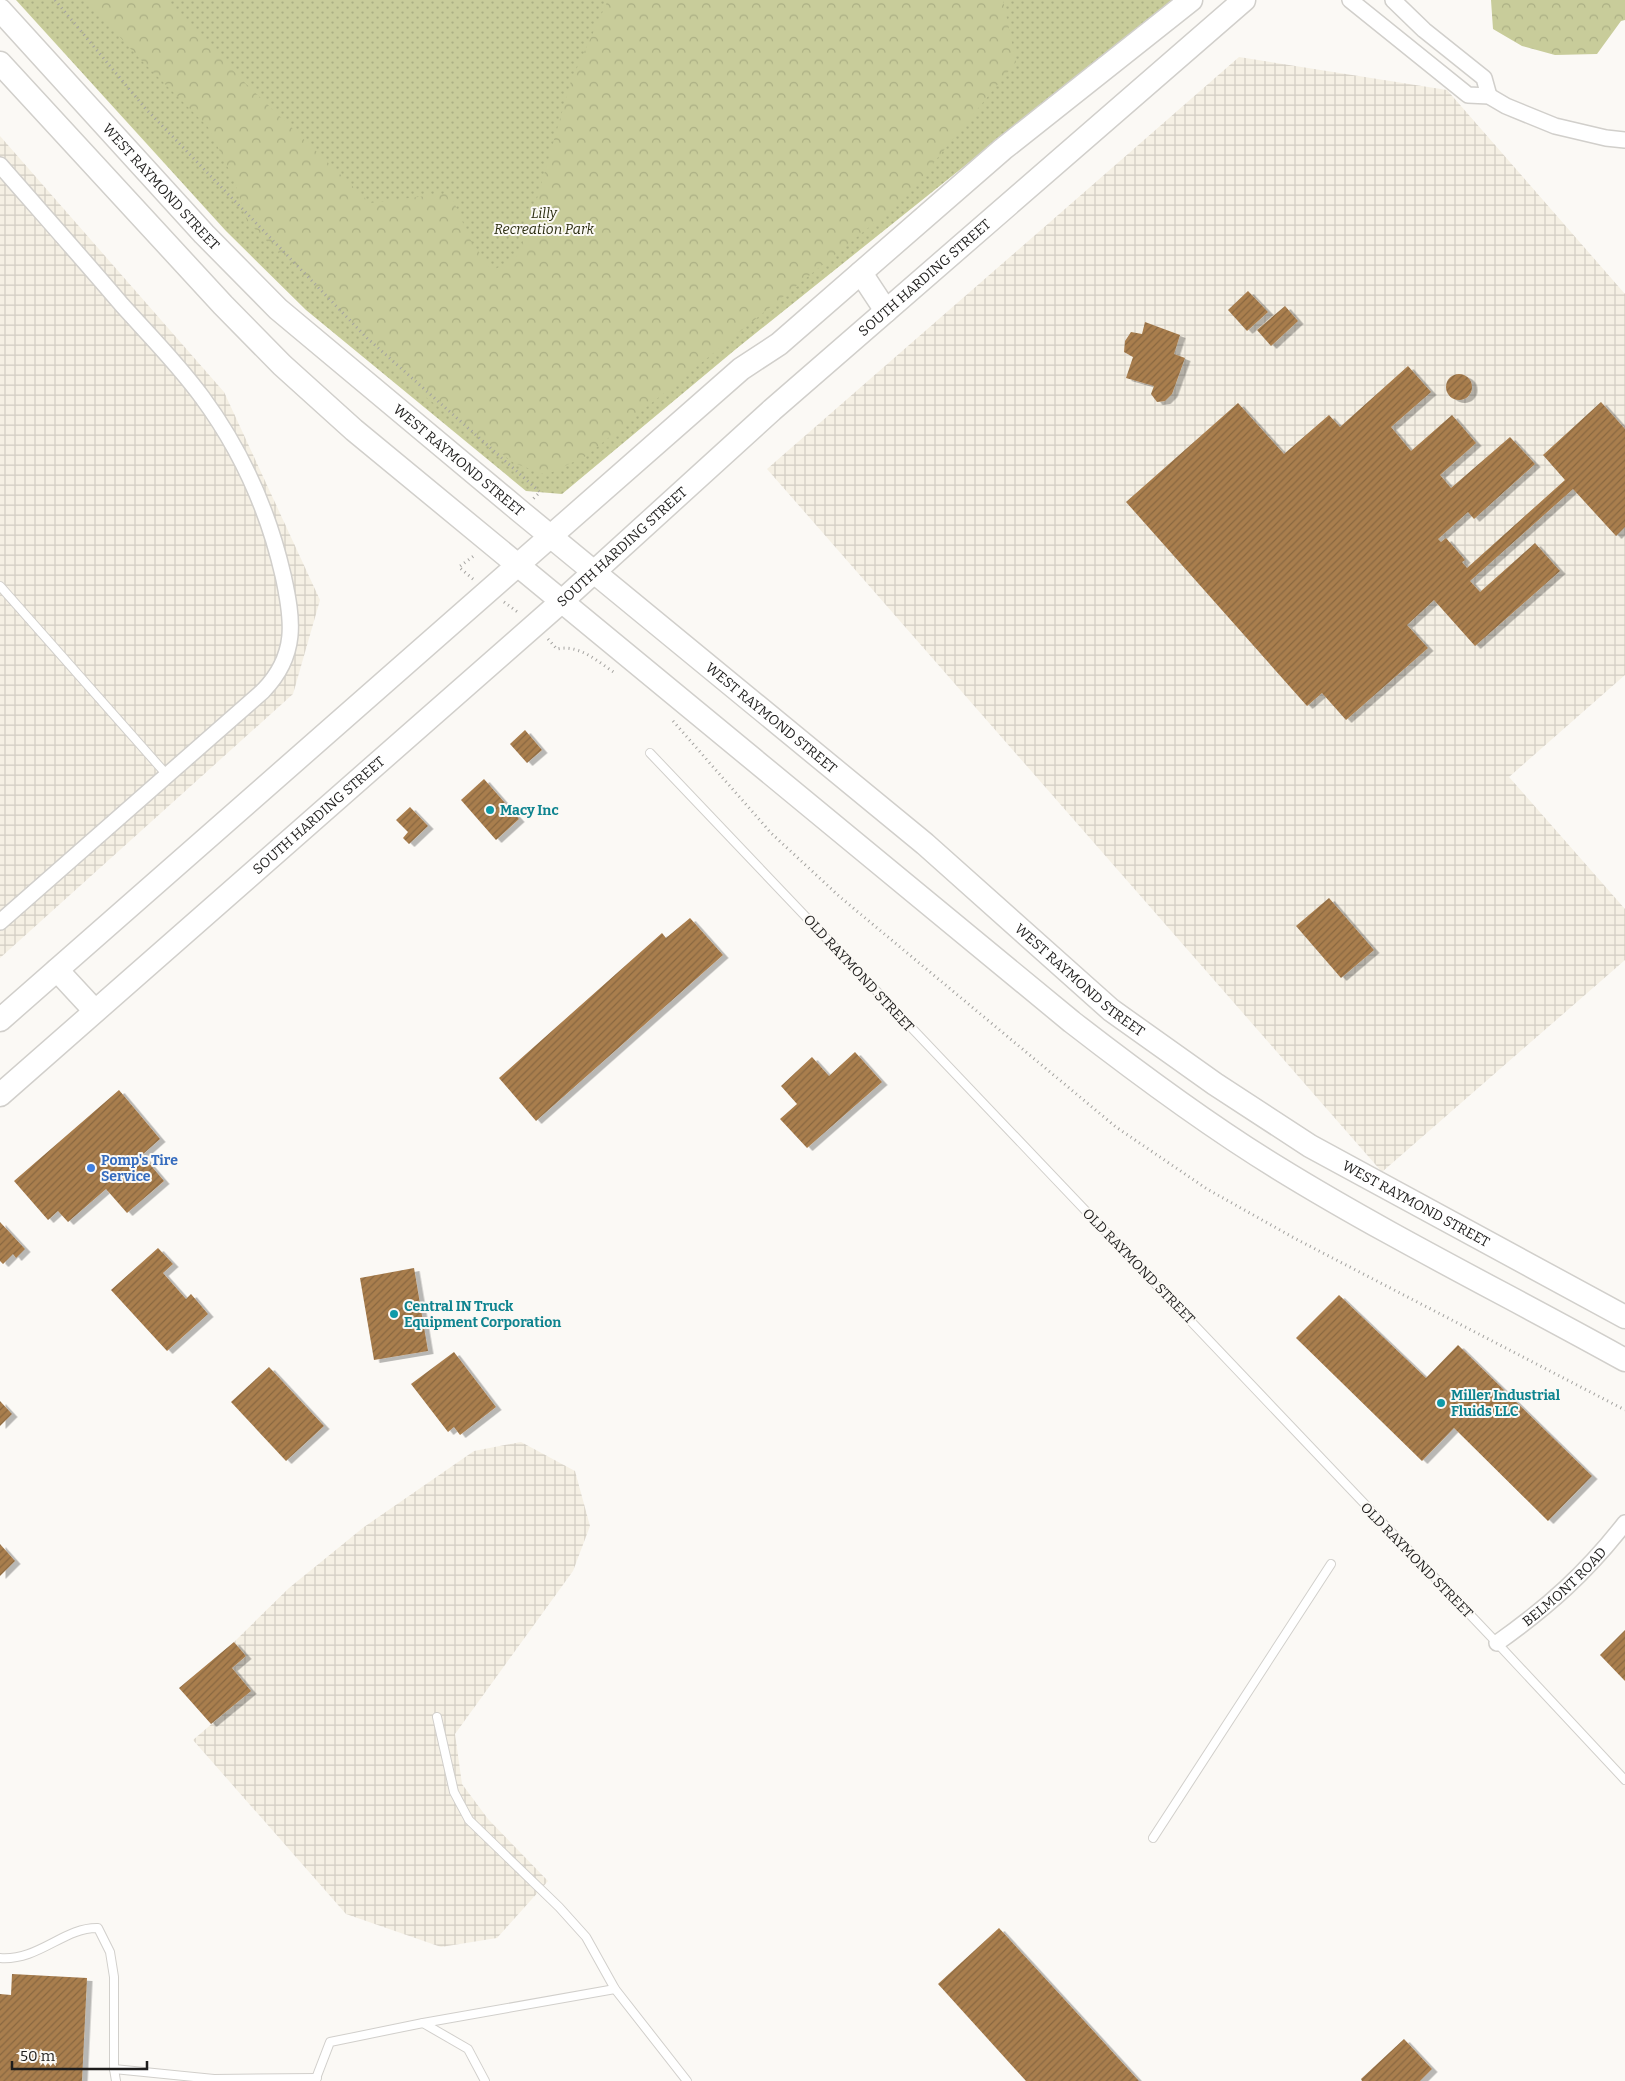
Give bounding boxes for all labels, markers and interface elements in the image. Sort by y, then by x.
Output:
street label: WEST RAYMOND STREET [99,120,223,254]
park label: Lilly Recreation Park [494,205,594,238]
street label: SOUTH HARDING STREET [855,216,994,340]
street label: WEST RAYMOND STREET [390,401,527,520]
street label: SOUTH HARDING STREET [554,484,691,611]
street label: WEST RAYMOND STREET [702,659,840,777]
street label: SOUTH HARDING STREET [249,753,388,878]
place label: Macy Inc [500,802,559,819]
marker: Macy Inc [484,804,496,816]
street label: OLD RAYMOND STREET [800,911,917,1036]
street label: WEST RAYMOND STREET [1011,920,1148,1040]
place label: Pomp's Tire Service [101,1152,178,1185]
street label: WEST RAYMOND STREET [1339,1157,1492,1251]
marker: Pomp's Tire Service [85,1162,97,1174]
street label: OLD RAYMOND STREET [1079,1205,1198,1328]
place label: Central IN Truck Equipment Corporation [404,1298,561,1331]
marker: Central IN Truck Equipment Corporation [388,1308,400,1320]
place label: Miller Industrial Fluids LLC [1451,1387,1561,1420]
marker: Miller Industrial Fluids LLC [1435,1397,1447,1409]
street label: OLD RAYMOND STREET [1357,1499,1476,1622]
street label: BELMONT ROAD [1519,1544,1610,1630]
scale bar [12,2038,148,2070]
text: 50 m [20,2047,56,2065]

